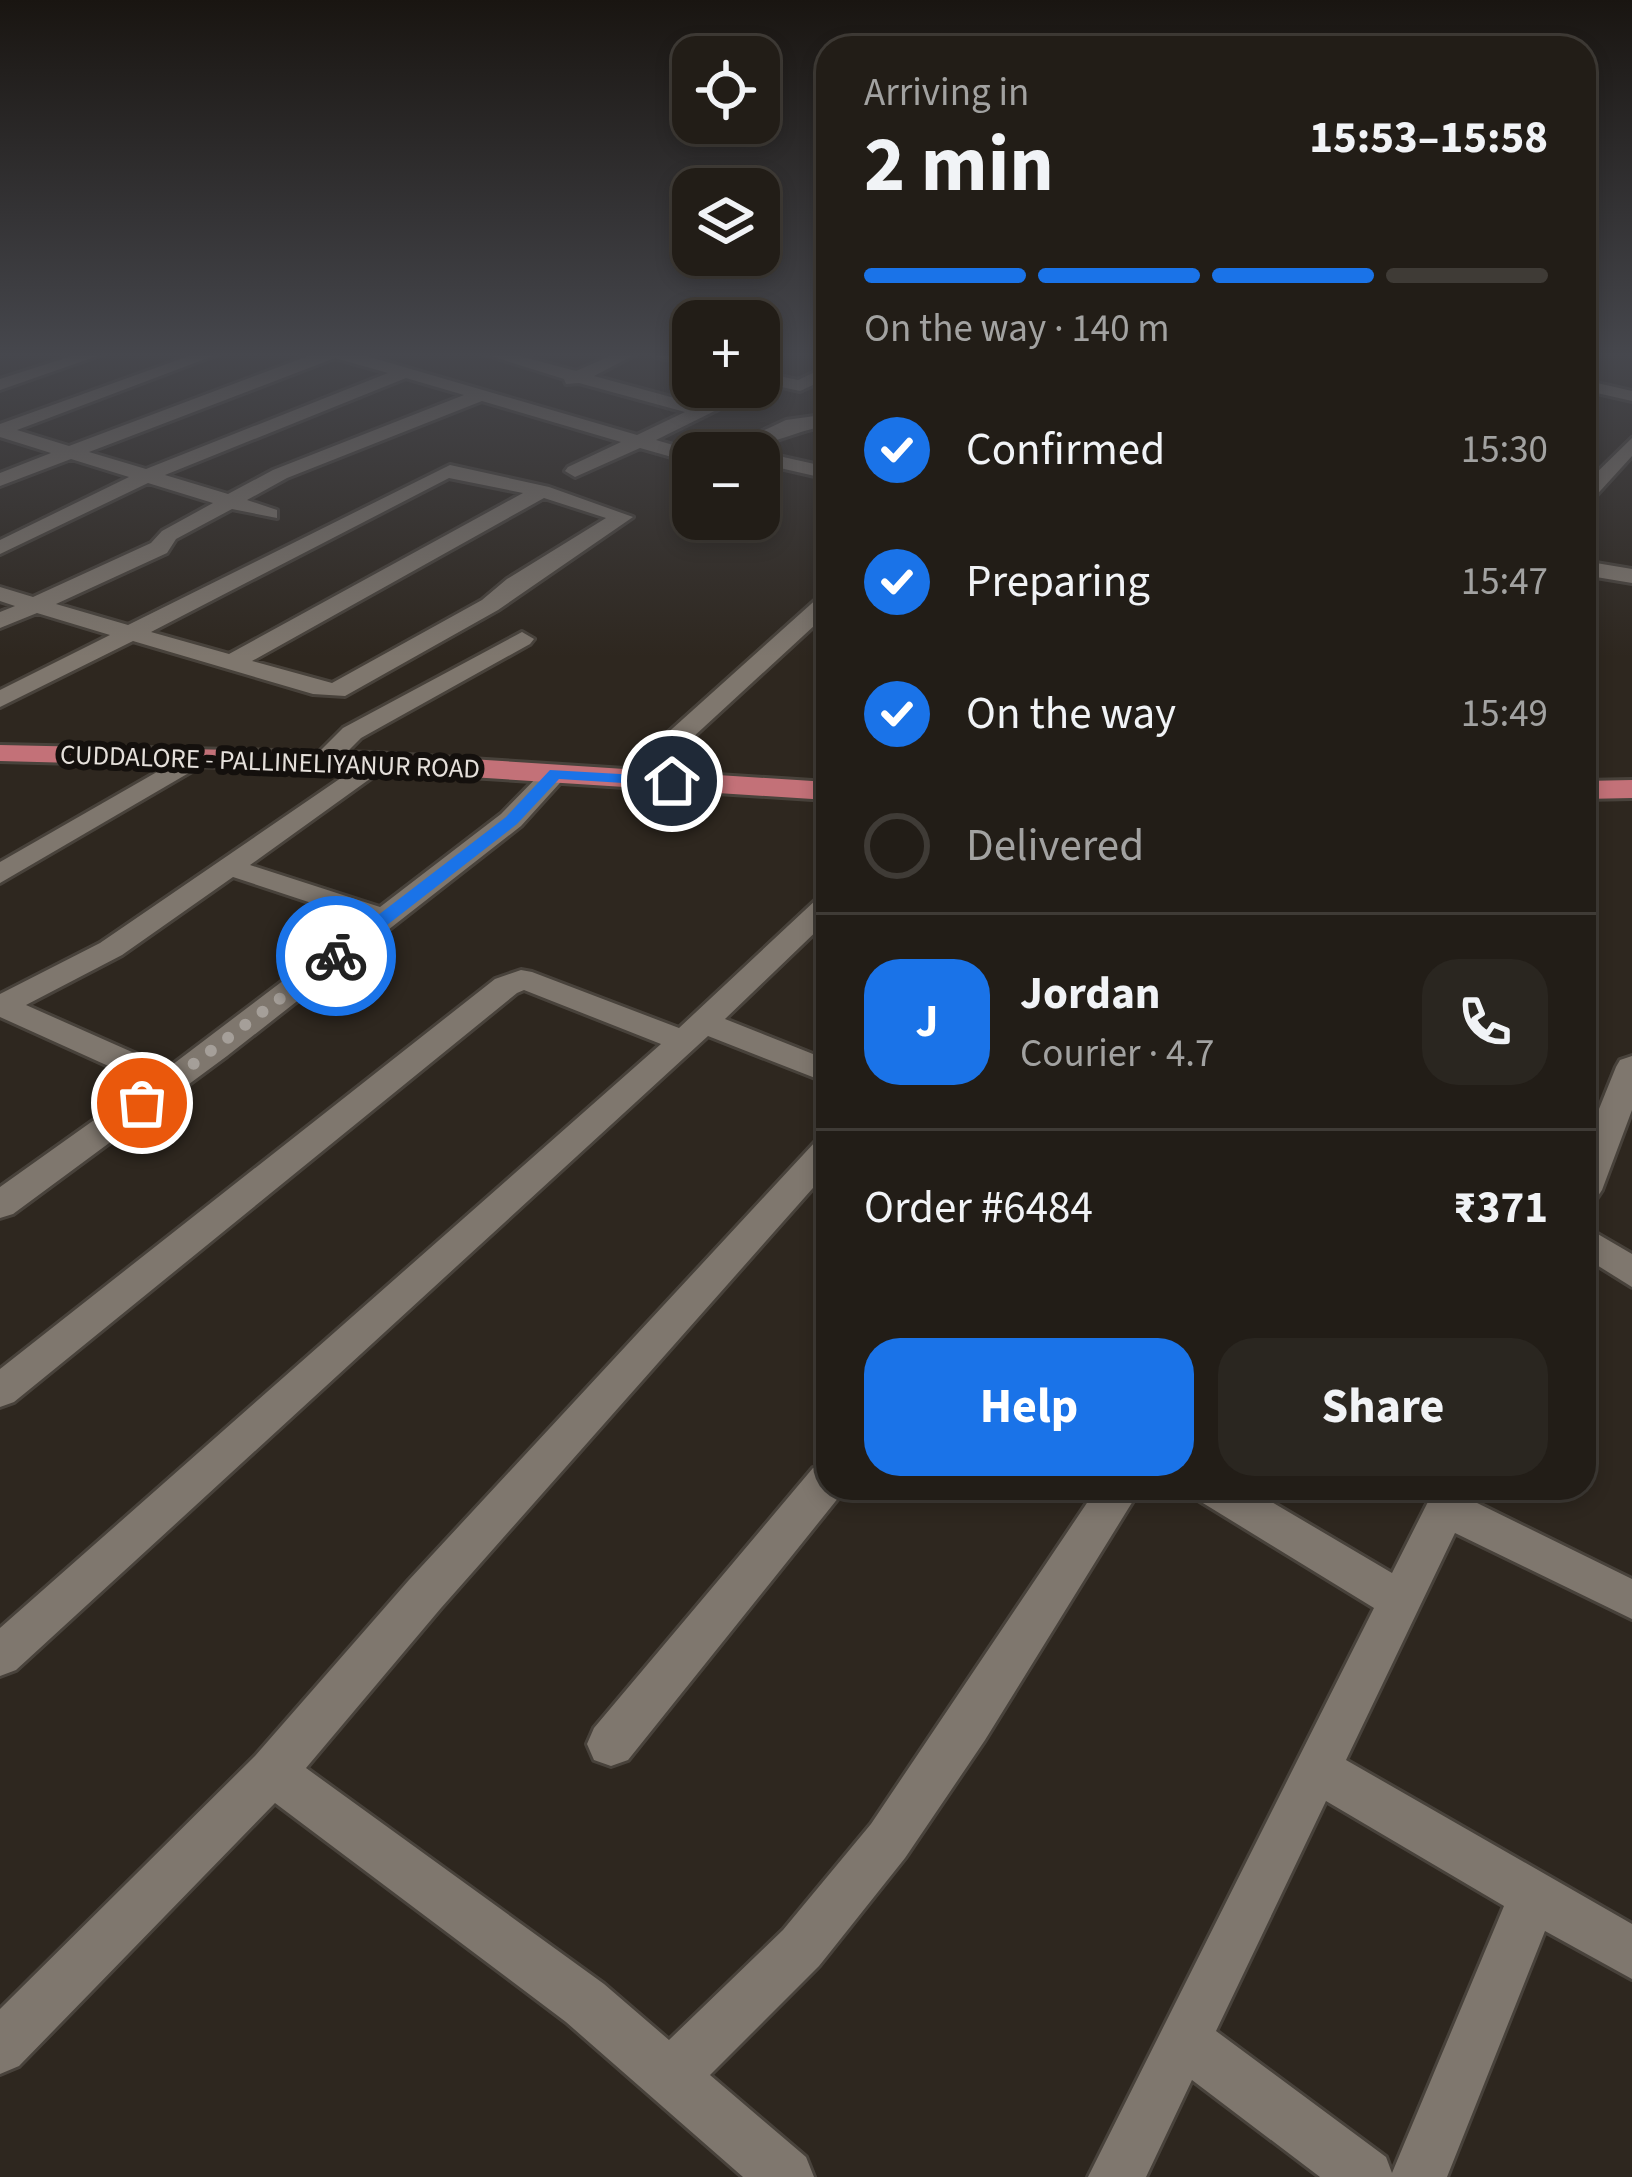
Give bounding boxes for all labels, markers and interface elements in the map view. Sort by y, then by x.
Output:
map controls [672,36,780,540]
button: locate [672,36,780,144]
text: Arriving in [864,65,1029,121]
text: 15:53–15:58 [1309,106,1548,170]
text: 2 min [864,110,1054,221]
button: layers [672,168,780,276]
button: + [672,300,780,408]
text: On the way · 140 m [864,301,1170,357]
icon: check [864,417,930,483]
text: Confirmed [966,418,1165,482]
text: 15:30 [1461,422,1548,478]
button: − [672,432,780,540]
icon: check [864,549,930,615]
text: Preparing [966,550,1150,614]
text: 15:47 [1461,554,1548,610]
icon: check [864,681,930,747]
text: On the way [966,682,1176,746]
text: 15:49 [1461,686,1548,742]
pin [621,730,723,832]
street label: CUDDALORE - PALLINELIYANUR ROAD [59,735,481,789]
icon: home [639,748,705,814]
text: Delivered [966,814,1144,878]
courier [276,896,396,1016]
icon: bike [303,923,369,989]
button: phone [1422,959,1548,1085]
text: Jordan [1020,962,1161,1026]
text: J [916,990,938,1054]
text: Courier · 4.7 [1020,1026,1214,1082]
pin [91,1052,193,1154]
icon: bag [109,1070,175,1136]
text: Order #6484 [864,1176,1093,1240]
text: ₹371 [1453,1176,1548,1240]
button: Help [864,1338,1194,1476]
button: Share [1218,1338,1548,1476]

